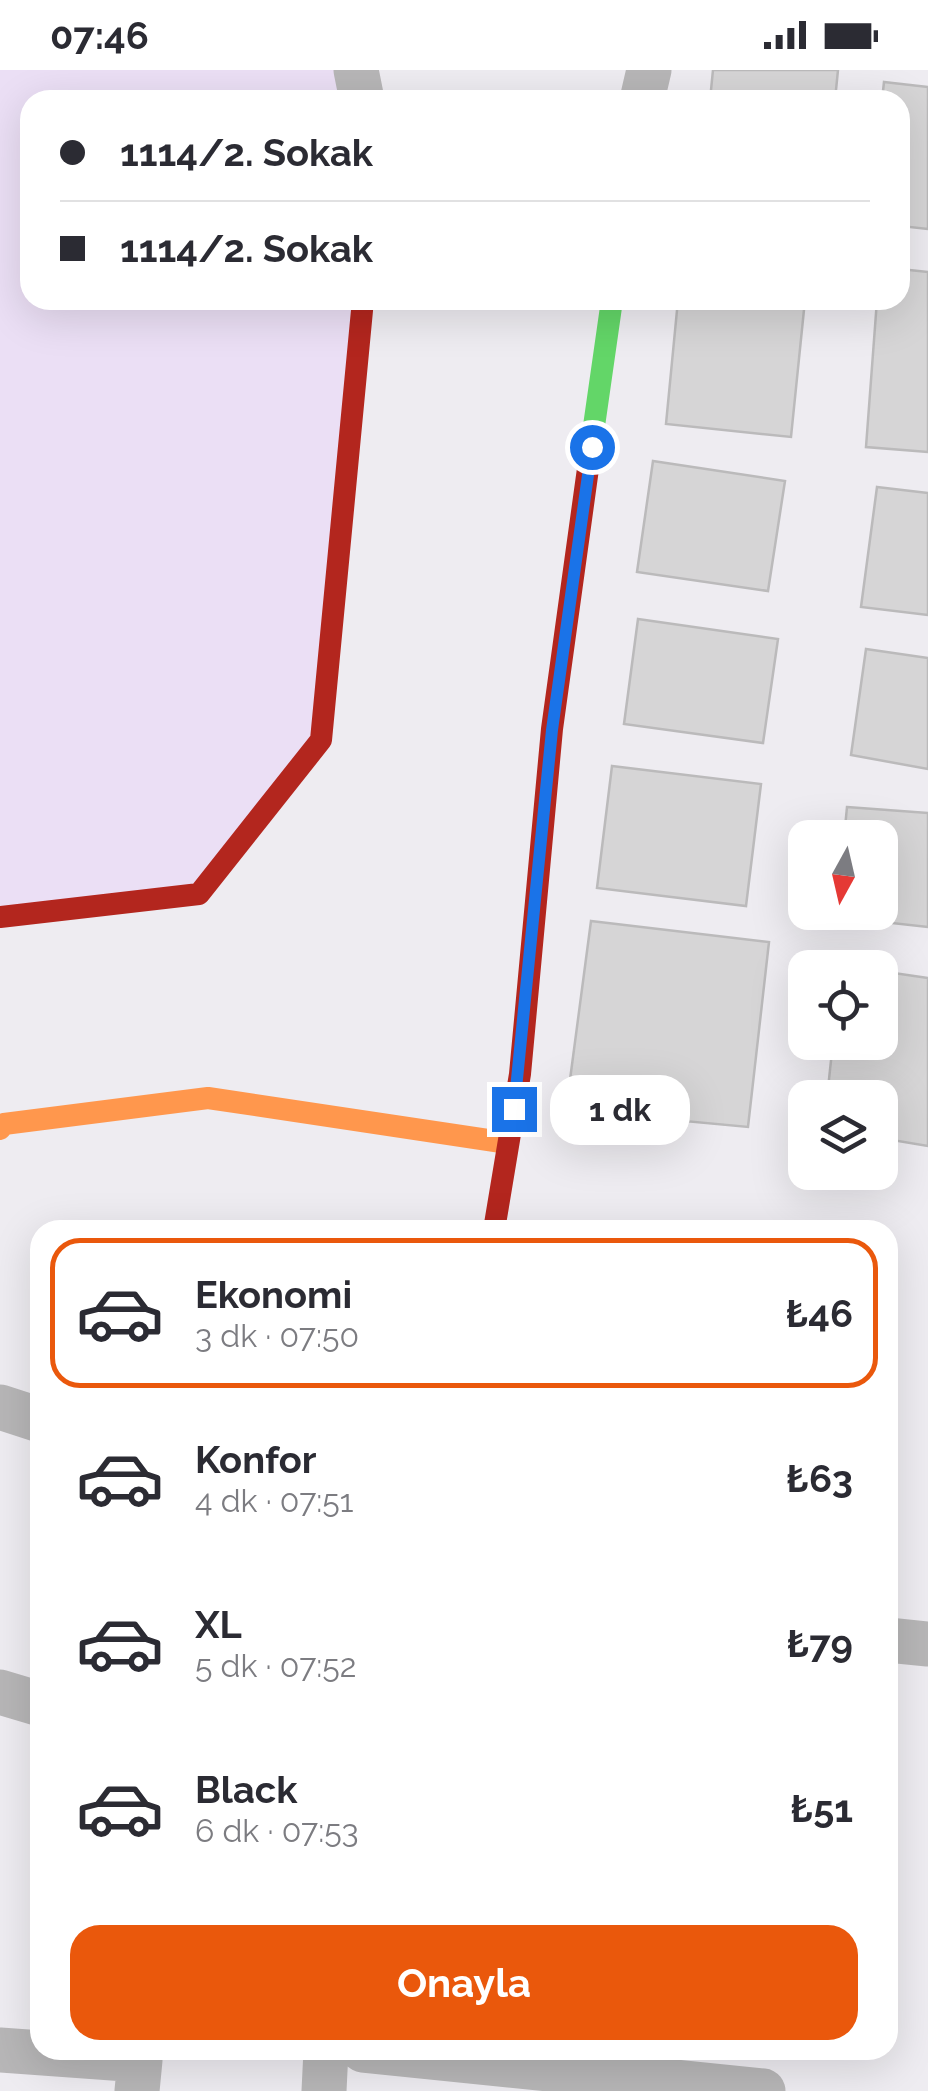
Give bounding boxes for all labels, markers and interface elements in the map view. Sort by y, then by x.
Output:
text: 07:46 [50,13,149,58]
text: 1114/2. Sokak [120,130,373,175]
text: 1114/2. Sokak [120,226,373,271]
route start [570,425,615,470]
north arrow [788,820,898,930]
map controls [788,820,898,1190]
button: locate [788,950,898,1060]
callout: 1 dk [549,1074,689,1144]
button: layers [788,1080,898,1190]
route end [492,1087,537,1132]
text: 1 dk [589,1091,651,1128]
icon: car [75,1268,165,1358]
text: Ekonomi [195,1272,352,1317]
text: ₺46 [786,1291,853,1336]
text: 3 dk · 07:50 [195,1317,359,1354]
icon: car [75,1433,165,1523]
text: Konfor [195,1437,317,1482]
text: ₺63 [786,1456,853,1501]
text: 4 dk · 07:51 [195,1482,354,1519]
icon: car [75,1598,165,1688]
text: XL [195,1602,242,1647]
text: ₺79 [787,1621,853,1666]
text: 5 dk · 07:52 [195,1647,356,1684]
icon: car [75,1763,165,1853]
text: Black [195,1767,297,1812]
text: ₺51 [791,1786,853,1831]
text: 6 dk · 07:53 [195,1812,359,1849]
button: Onayla [70,1925,858,2040]

